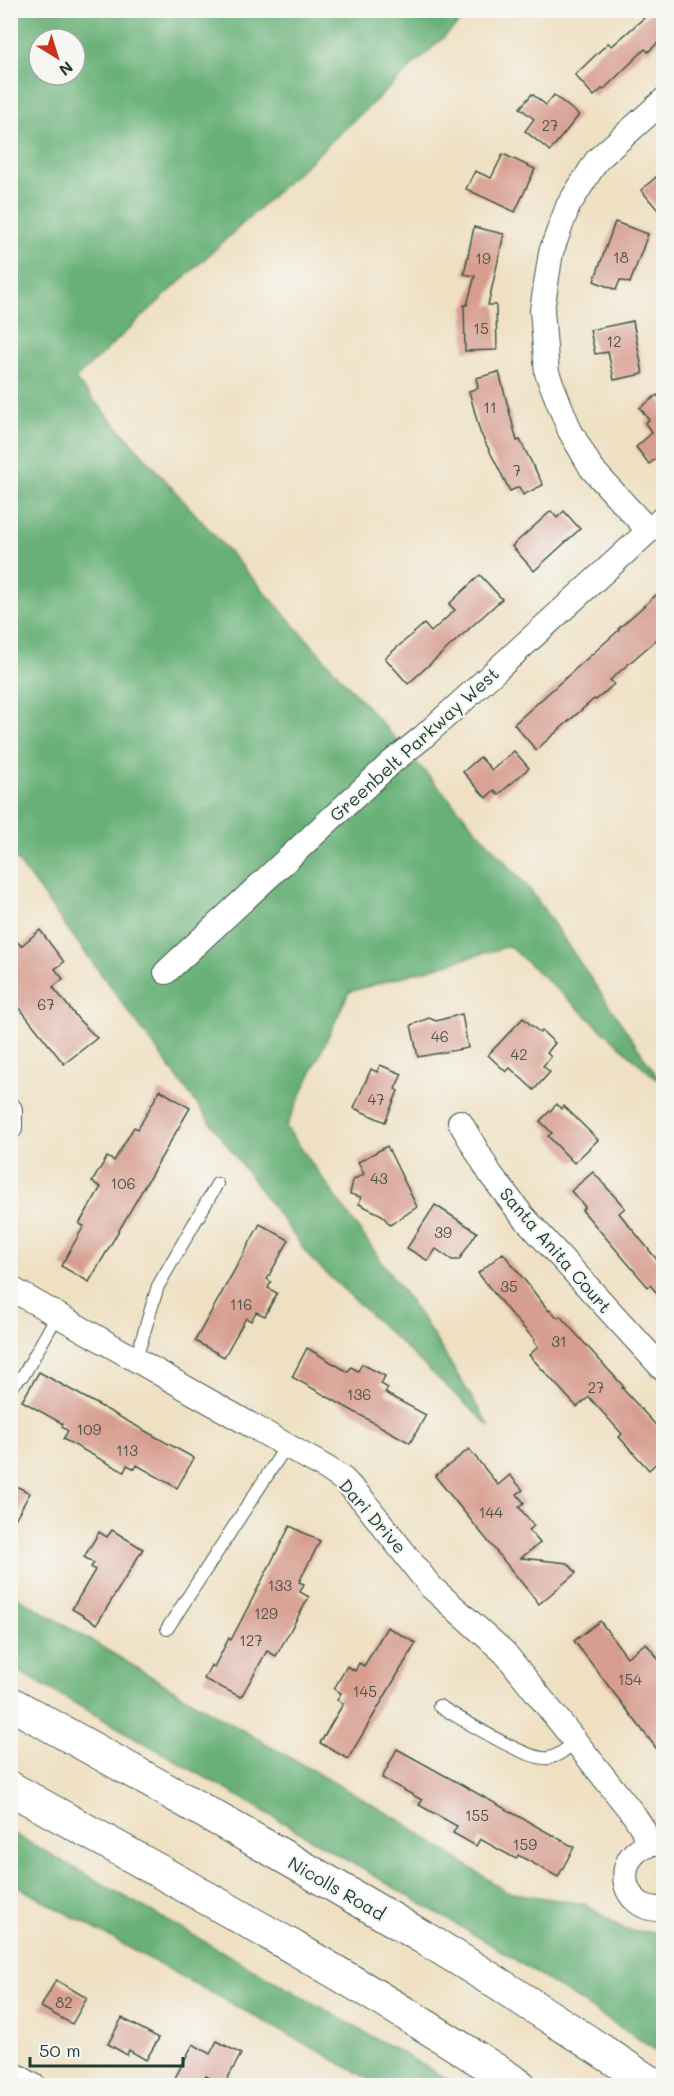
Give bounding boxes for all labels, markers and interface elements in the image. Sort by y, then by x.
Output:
north arrow [27,27,87,87]
text: N [55,57,78,81]
house number: 27 [542,115,558,135]
house number: 18 [613,247,629,267]
house number: 19 [475,248,491,268]
house number: 15 [473,318,489,338]
house number: 12 [606,331,622,351]
house number: 11 [483,397,497,417]
house number: 7 [513,460,521,480]
street label: Greenbelt Parkway West [324,661,504,827]
house number: 67 [37,994,55,1014]
house number: 46 [431,1026,449,1046]
house number: 42 [510,1044,528,1064]
house number: 47 [367,1089,385,1109]
house number: 43 [370,1168,388,1188]
house number: 106 [110,1173,136,1193]
street label: Santa Anita Court [495,1182,617,1318]
house number: 39 [434,1222,452,1242]
house number: 35 [500,1276,518,1296]
house number: 116 [230,1294,252,1314]
house number: 31 [551,1331,567,1351]
house number: 27 [588,1377,604,1397]
house number: 136 [347,1384,371,1404]
house number: 109 [77,1419,102,1439]
house number: 113 [116,1440,138,1460]
street label: Dari Drive [334,1474,412,1558]
house number: 144 [479,1502,503,1522]
house number: 133 [268,1575,292,1595]
house number: 129 [254,1603,278,1623]
house number: 127 [239,1630,263,1650]
house number: 154 [618,1669,642,1689]
house number: 145 [353,1681,377,1701]
house number: 155 [465,1805,489,1825]
house number: 159 [513,1834,537,1854]
street label: Nicolls Road [284,1850,390,1926]
house number: 82 [55,1992,73,2012]
scale bar [30,2030,183,2068]
text: 50 m [39,2038,81,2062]

